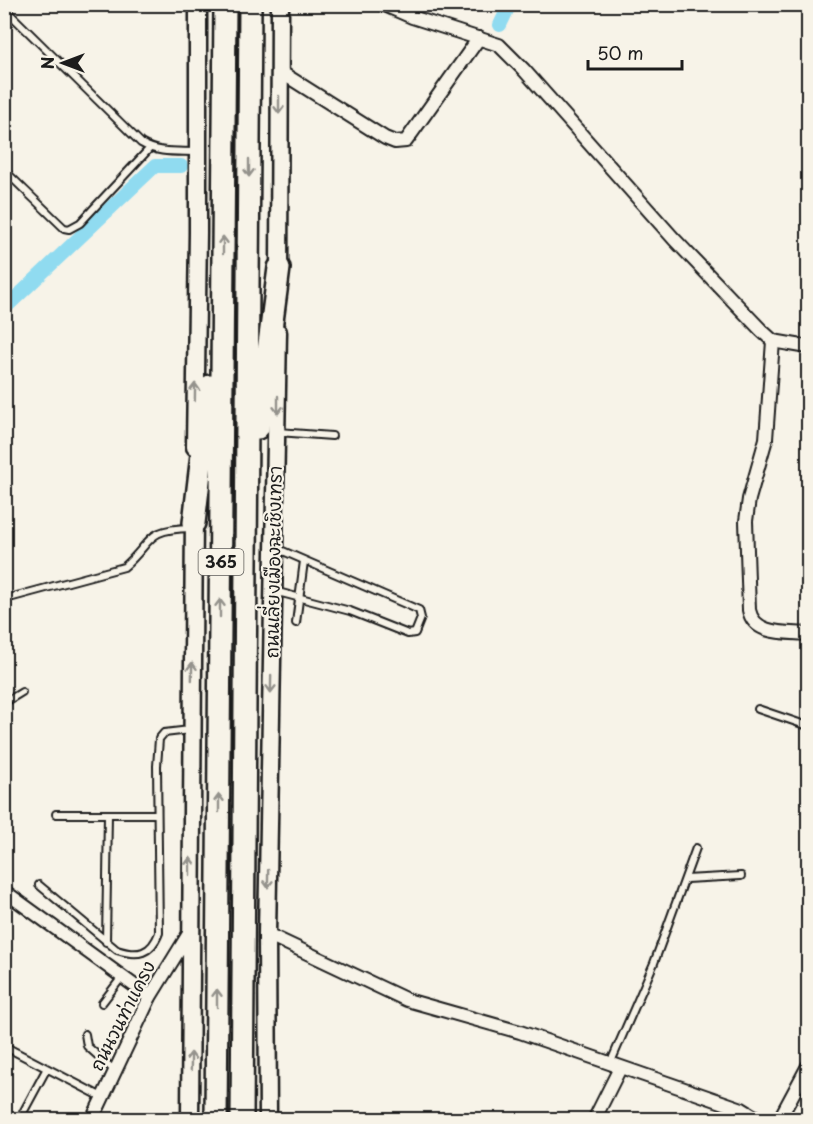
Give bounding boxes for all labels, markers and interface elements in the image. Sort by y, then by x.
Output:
north arrow [33,33,93,93]
scale bar [588,33,682,71]
text: 50 m [597,39,644,66]
text: N [35,57,59,69]
one-way arrow [273,94,285,114]
one-way arrow [243,157,255,177]
one-way arrow [217,236,229,256]
one-way arrow [189,383,201,403]
one-way arrow [272,394,284,414]
street label: ถนนเลี่ยงเมืองฉะเชิงเทรา [254,465,288,659]
road number: 365 [198,549,244,575]
one-way arrow [214,599,226,619]
one-way arrow [186,662,198,682]
one-way arrow [266,673,277,693]
one-way arrow [213,794,225,814]
one-way arrow [184,857,196,877]
one-way arrow [262,868,274,888]
street label: ถนนวนท่าแครง [82,955,161,1075]
one-way arrow [211,989,223,1009]
one-way arrow [185,1052,196,1072]

